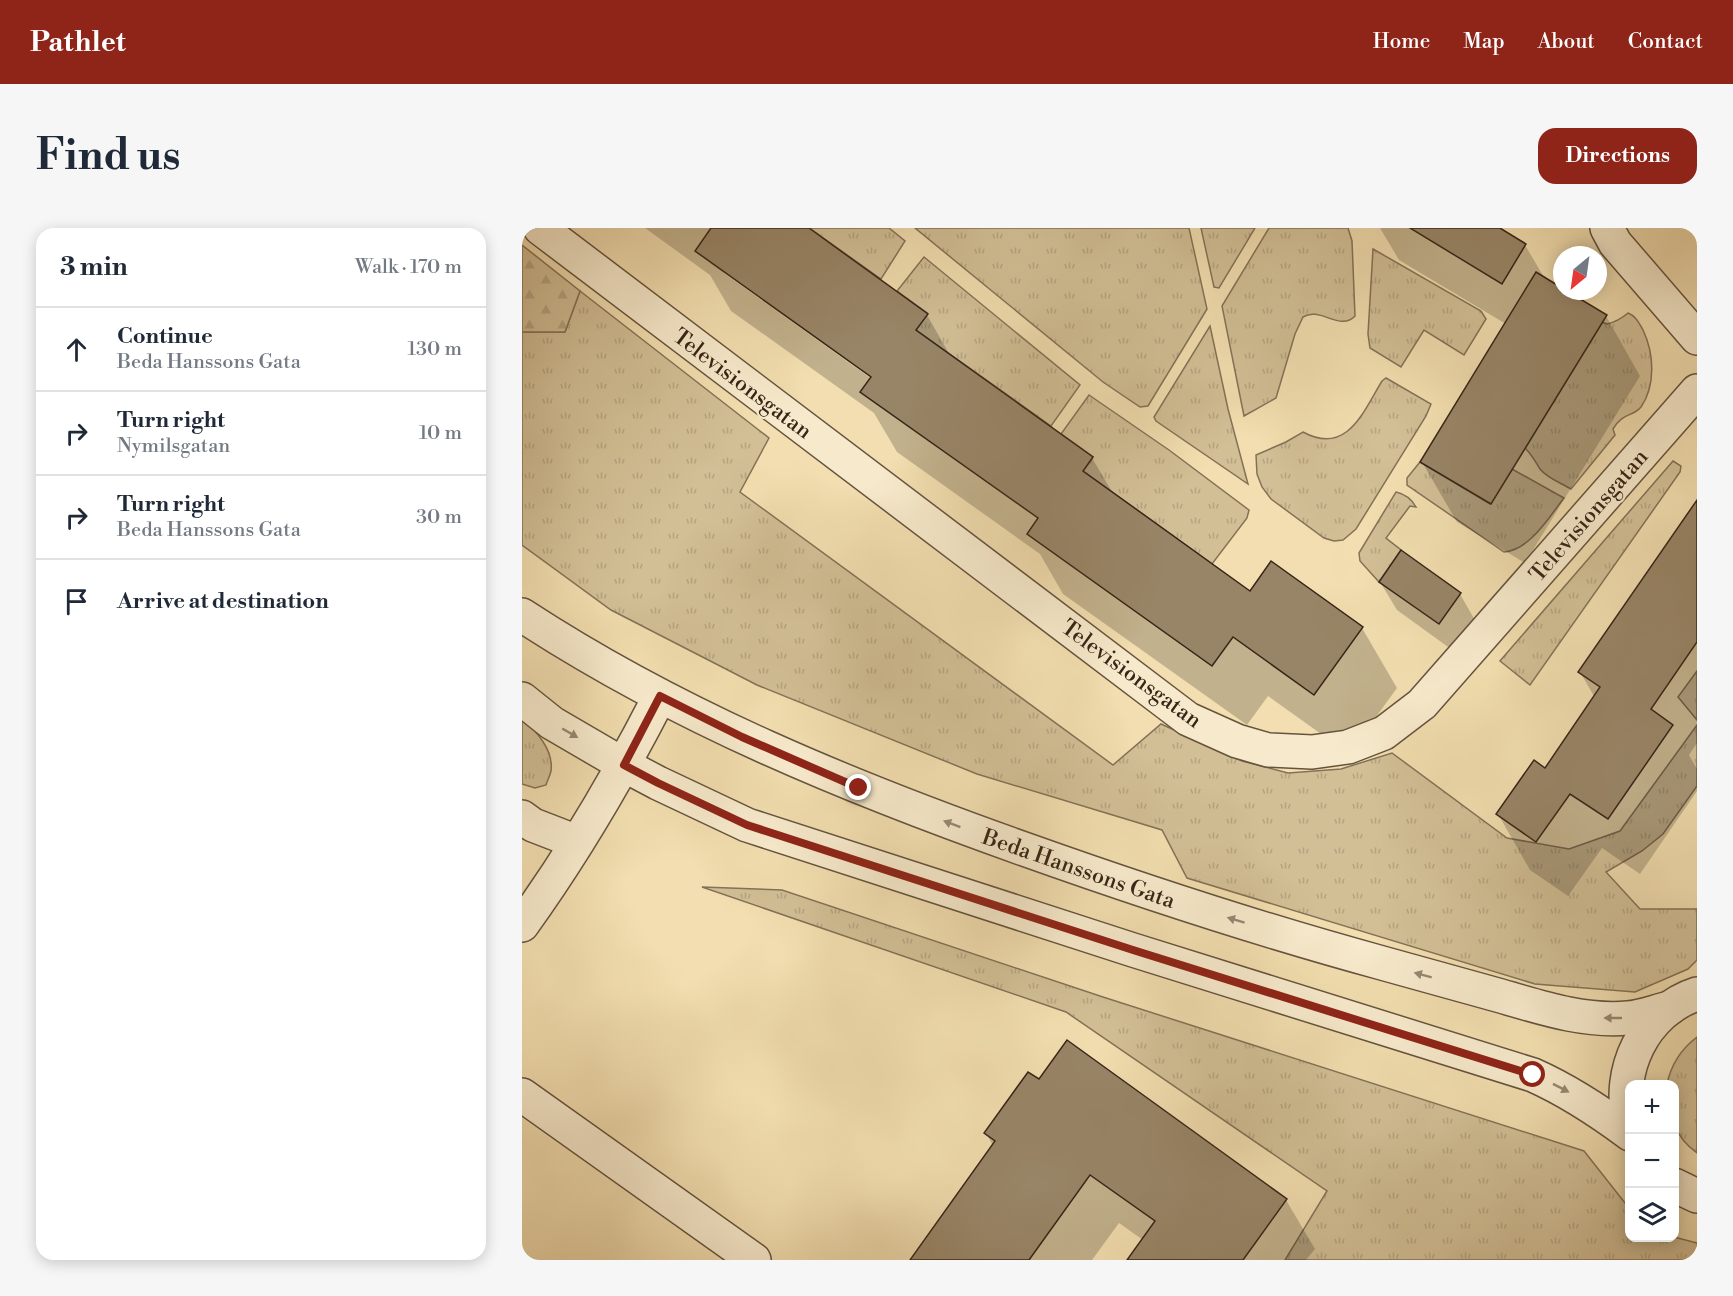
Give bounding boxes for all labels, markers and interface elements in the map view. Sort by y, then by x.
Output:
text: Pathlet [30,25,126,60]
text: Home [1373,29,1430,55]
text: Map [1463,29,1505,55]
text: About [1538,29,1595,55]
text: Contact [1628,29,1703,55]
button: Directions [1538,128,1697,184]
text: Find us [36,130,180,183]
north arrow [1553,246,1607,300]
text: 3 min [60,251,128,283]
text: Walk · 170 m [355,255,462,280]
text: Continue [117,323,213,350]
street label: Televisionsgatan [667,323,817,445]
icon: ahead [60,333,93,366]
text: 130 m [407,337,462,362]
text: Beda Hanssons Gata [117,350,301,375]
text: Turn right [117,407,225,434]
icon: right [60,417,93,450]
text: 10 m [419,421,462,446]
text: Nymilsgatan [117,434,230,459]
street label: Televisionsgatan [1524,444,1654,588]
text: Turn right [117,491,225,518]
icon: right [60,501,93,534]
text: 30 m [416,505,462,530]
text: Beda Hanssons Gata [117,518,301,543]
icon: arrive [60,585,93,618]
text: Arrive at destination [117,588,329,615]
street label: Televisionsgatan [1056,614,1207,734]
one-way arrow [561,728,578,738]
route end [845,774,871,800]
one-way arrow [943,818,961,828]
street label: Beda Hanssons Gata [978,823,1179,915]
one-way arrow [1227,915,1245,924]
one-way arrow [1414,970,1432,979]
one-way arrow [1603,1013,1622,1023]
route start [1519,1061,1545,1087]
map controls [1625,1080,1679,1242]
button: + [1625,1080,1679,1134]
one-way arrow [1553,1083,1570,1093]
button: − [1625,1134,1679,1188]
button: layers [1625,1188,1679,1242]

